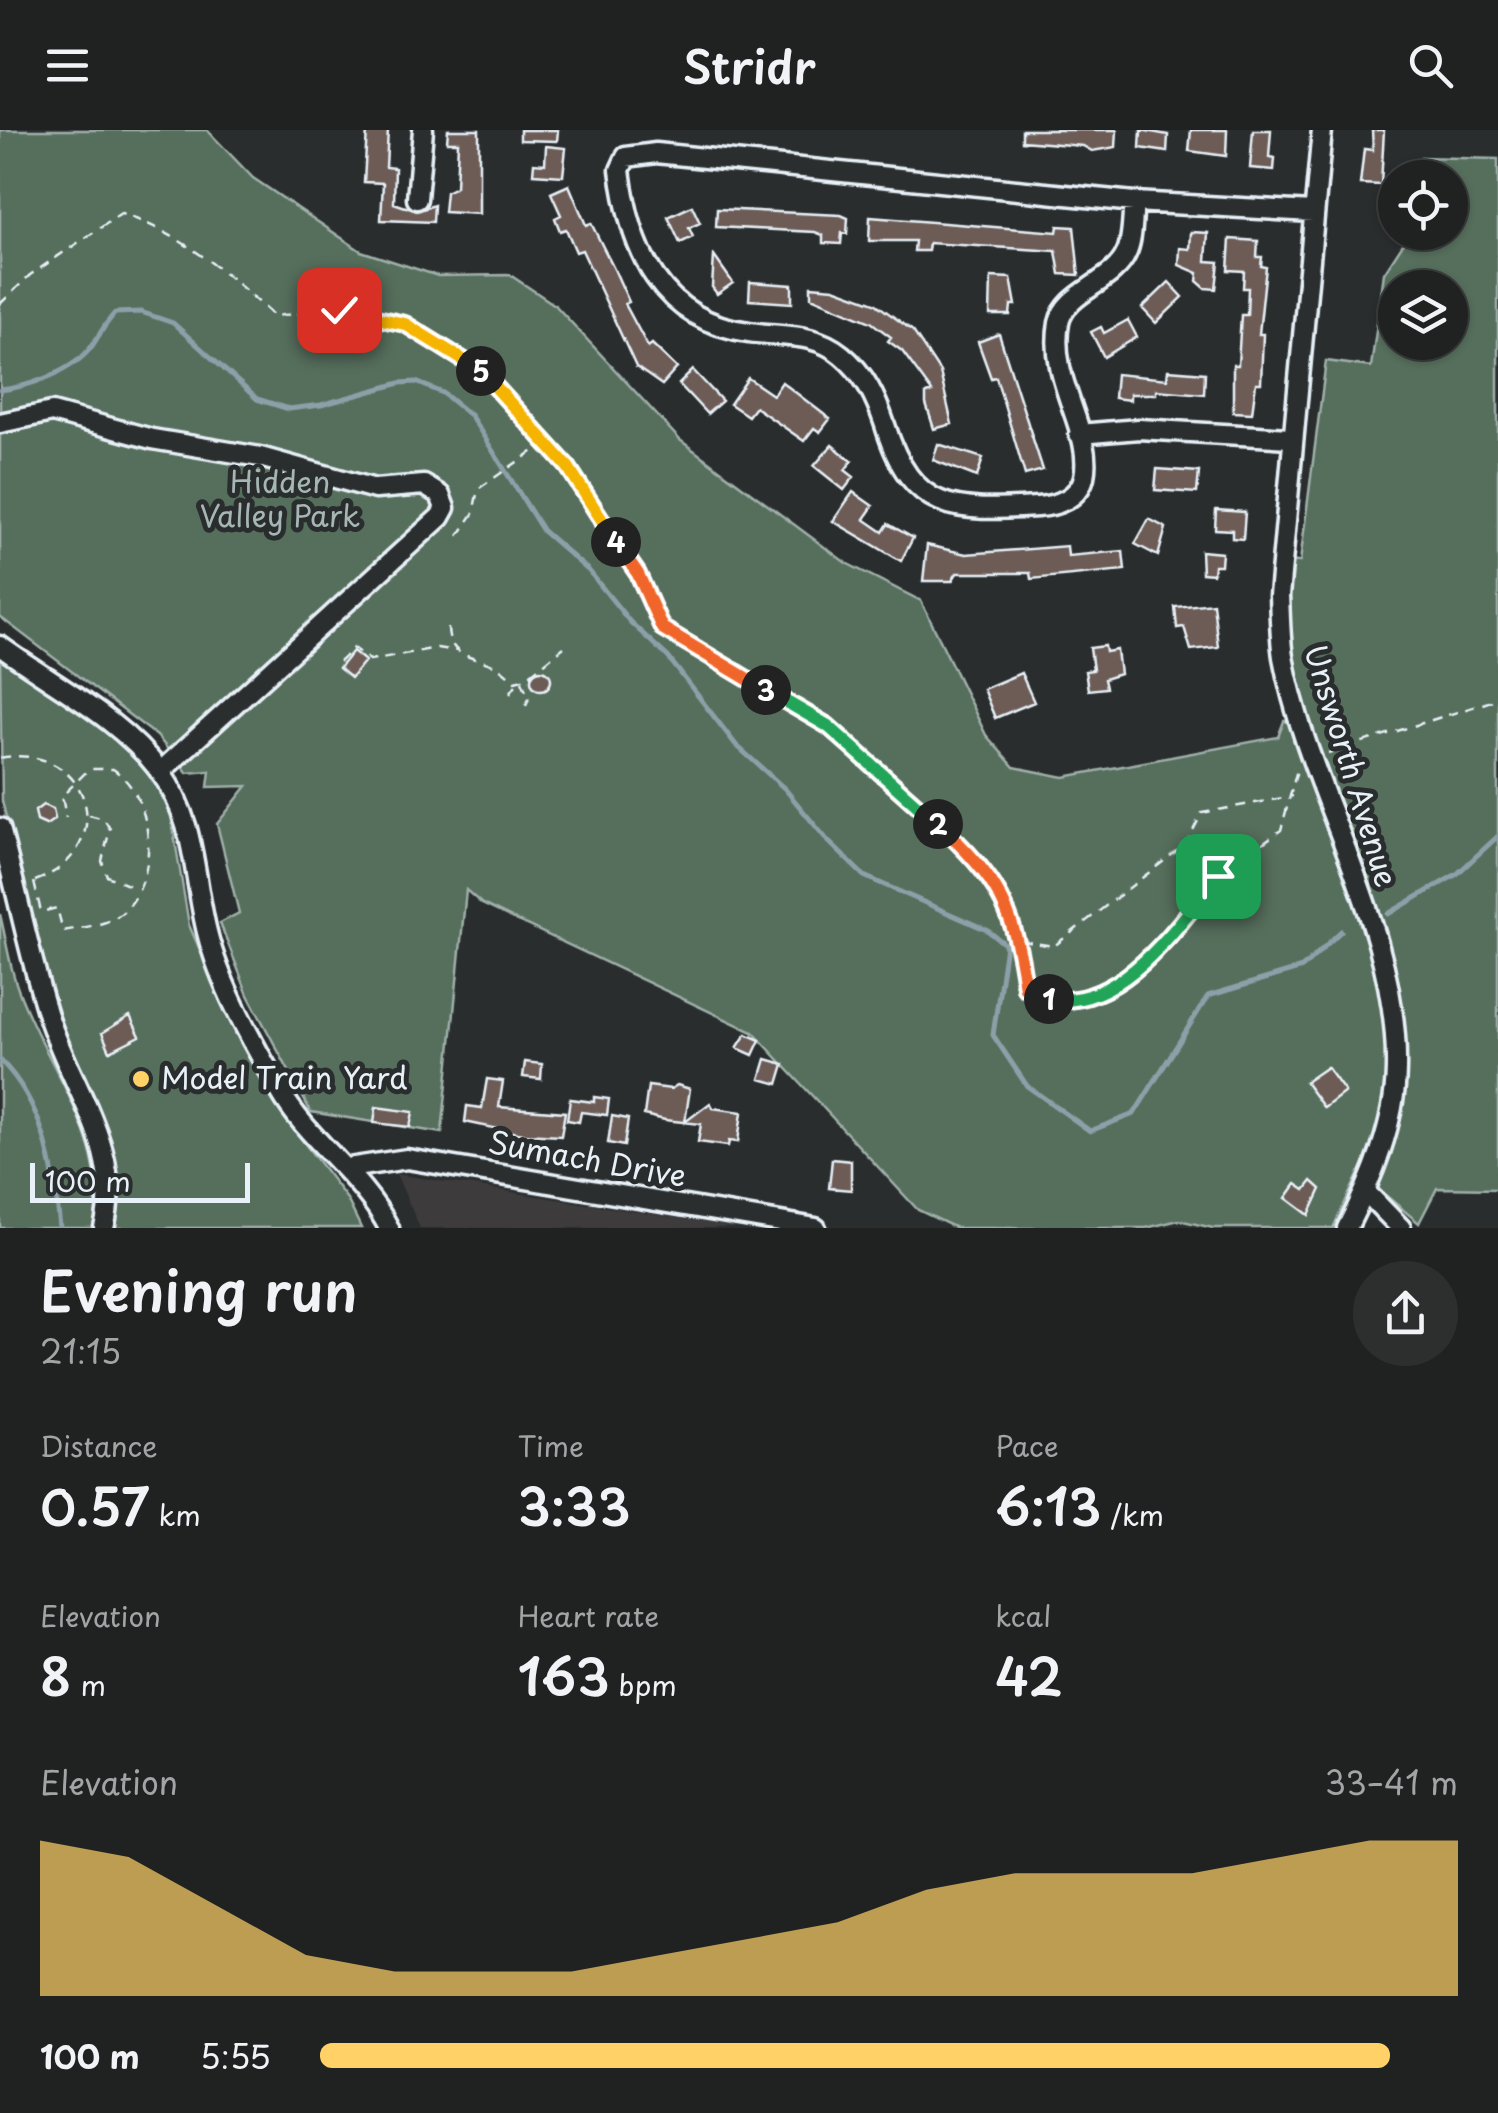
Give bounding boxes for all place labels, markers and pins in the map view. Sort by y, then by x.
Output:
pin [297,268,382,353]
pin: 5 [456,346,506,396]
pin: 4 [591,517,641,567]
pin: 3 [741,665,791,715]
pin: 2 [913,799,963,849]
pin [1176,834,1261,919]
pin: 1 [1024,974,1074,1024]
place label: Model Train Yard [161,1054,408,1099]
marker: Model Train Yard [130,1068,152,1090]

